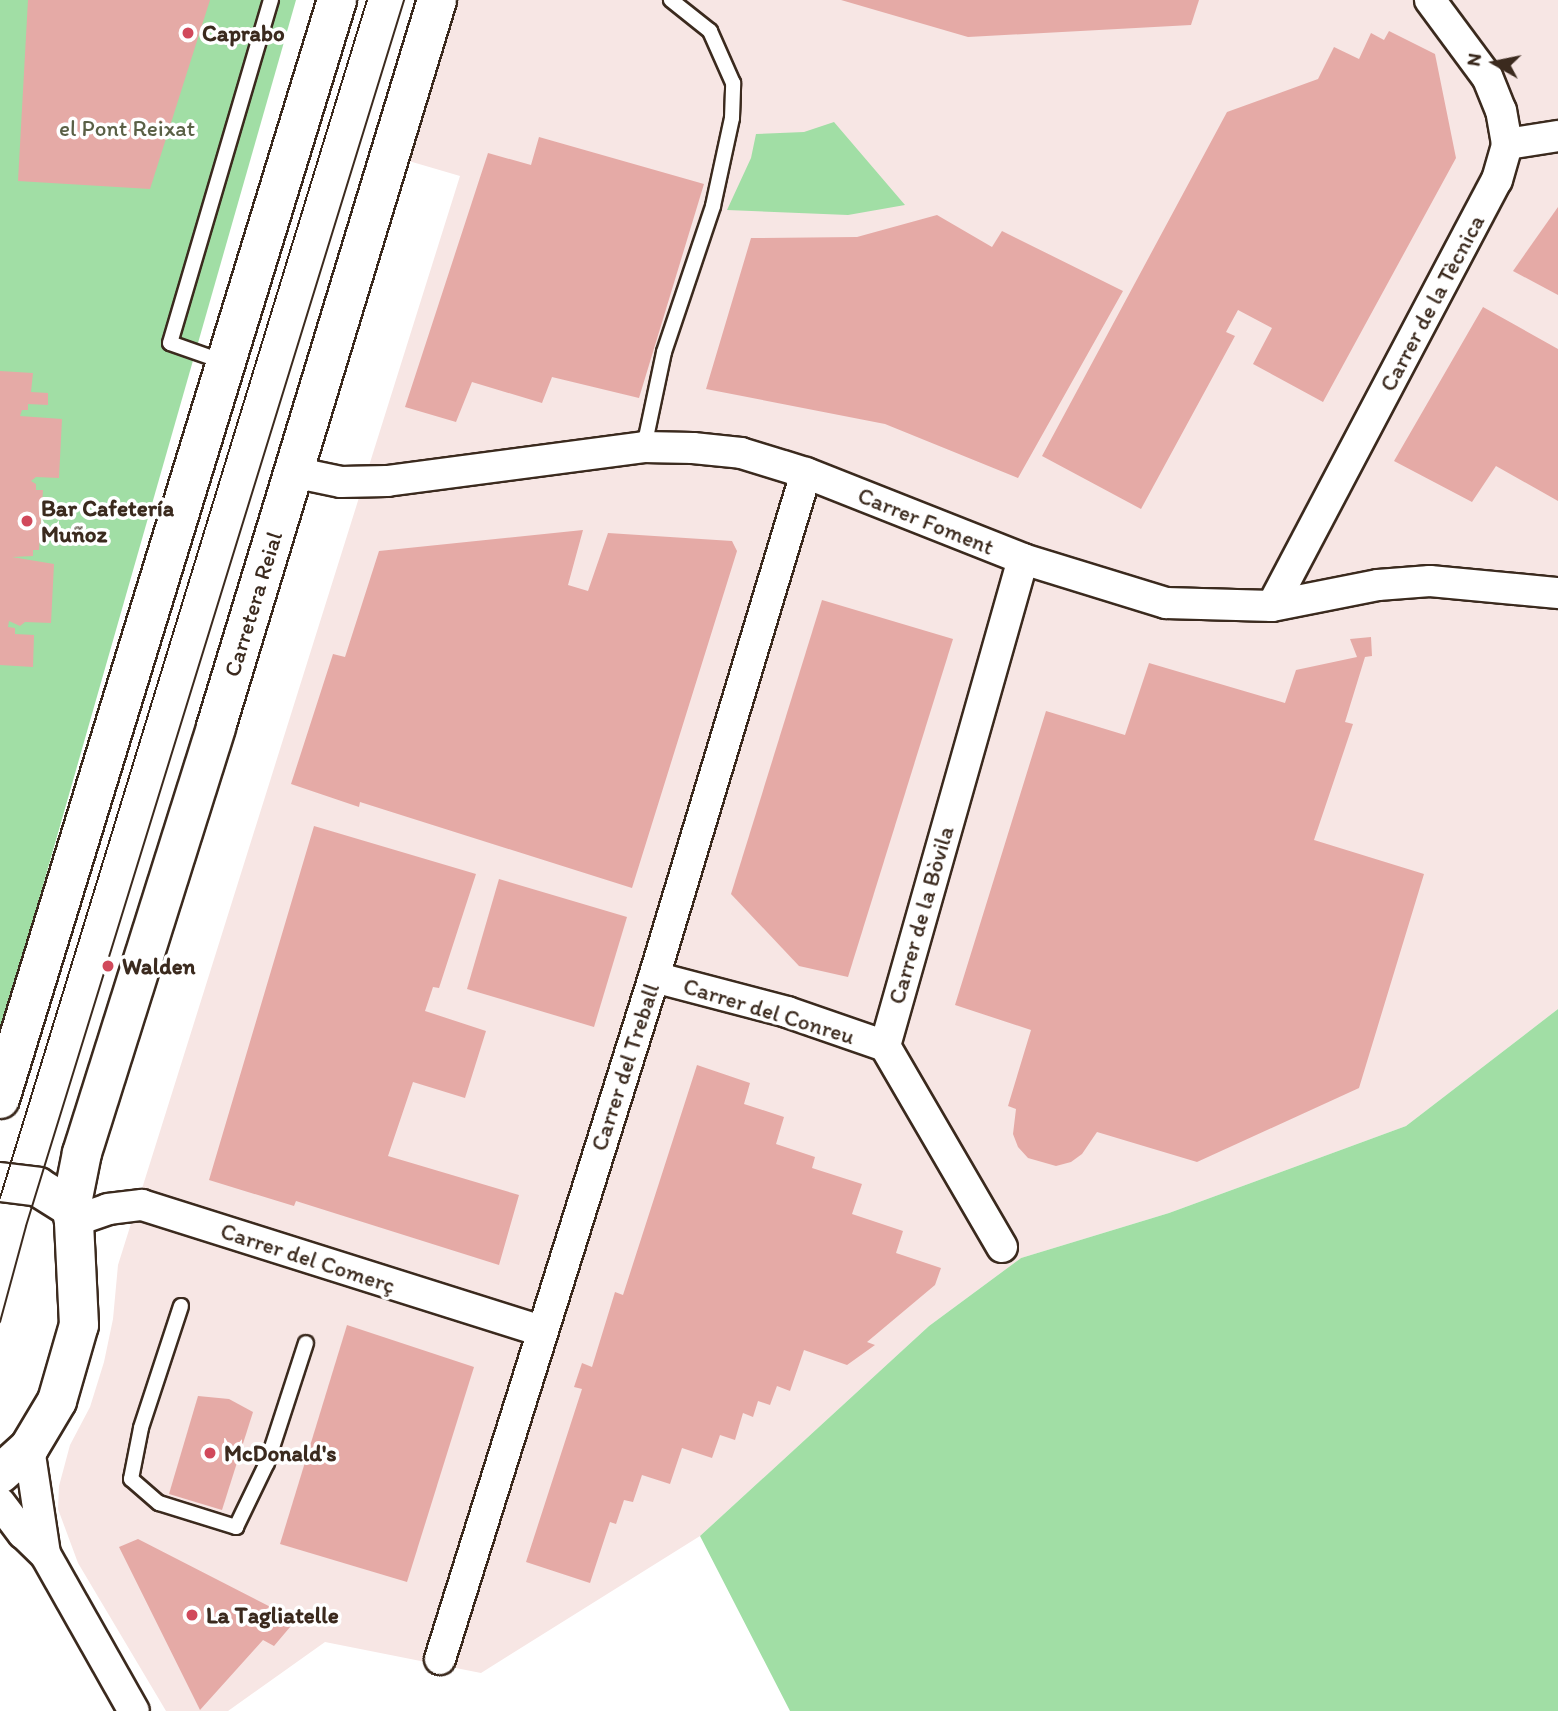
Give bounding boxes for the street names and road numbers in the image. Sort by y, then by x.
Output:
street label: Carrer de la Tècnica [1374,211,1490,395]
street label: Carrer Foment [854,481,998,561]
street label: Carretera Reial [218,528,288,680]
street label: Carrer de la Bòvila [882,823,960,1007]
street label: Carrer del Conreu [680,972,858,1050]
street label: Carrer del Treball [585,981,665,1153]
street label: Carrer del Comerç [218,1217,398,1299]

